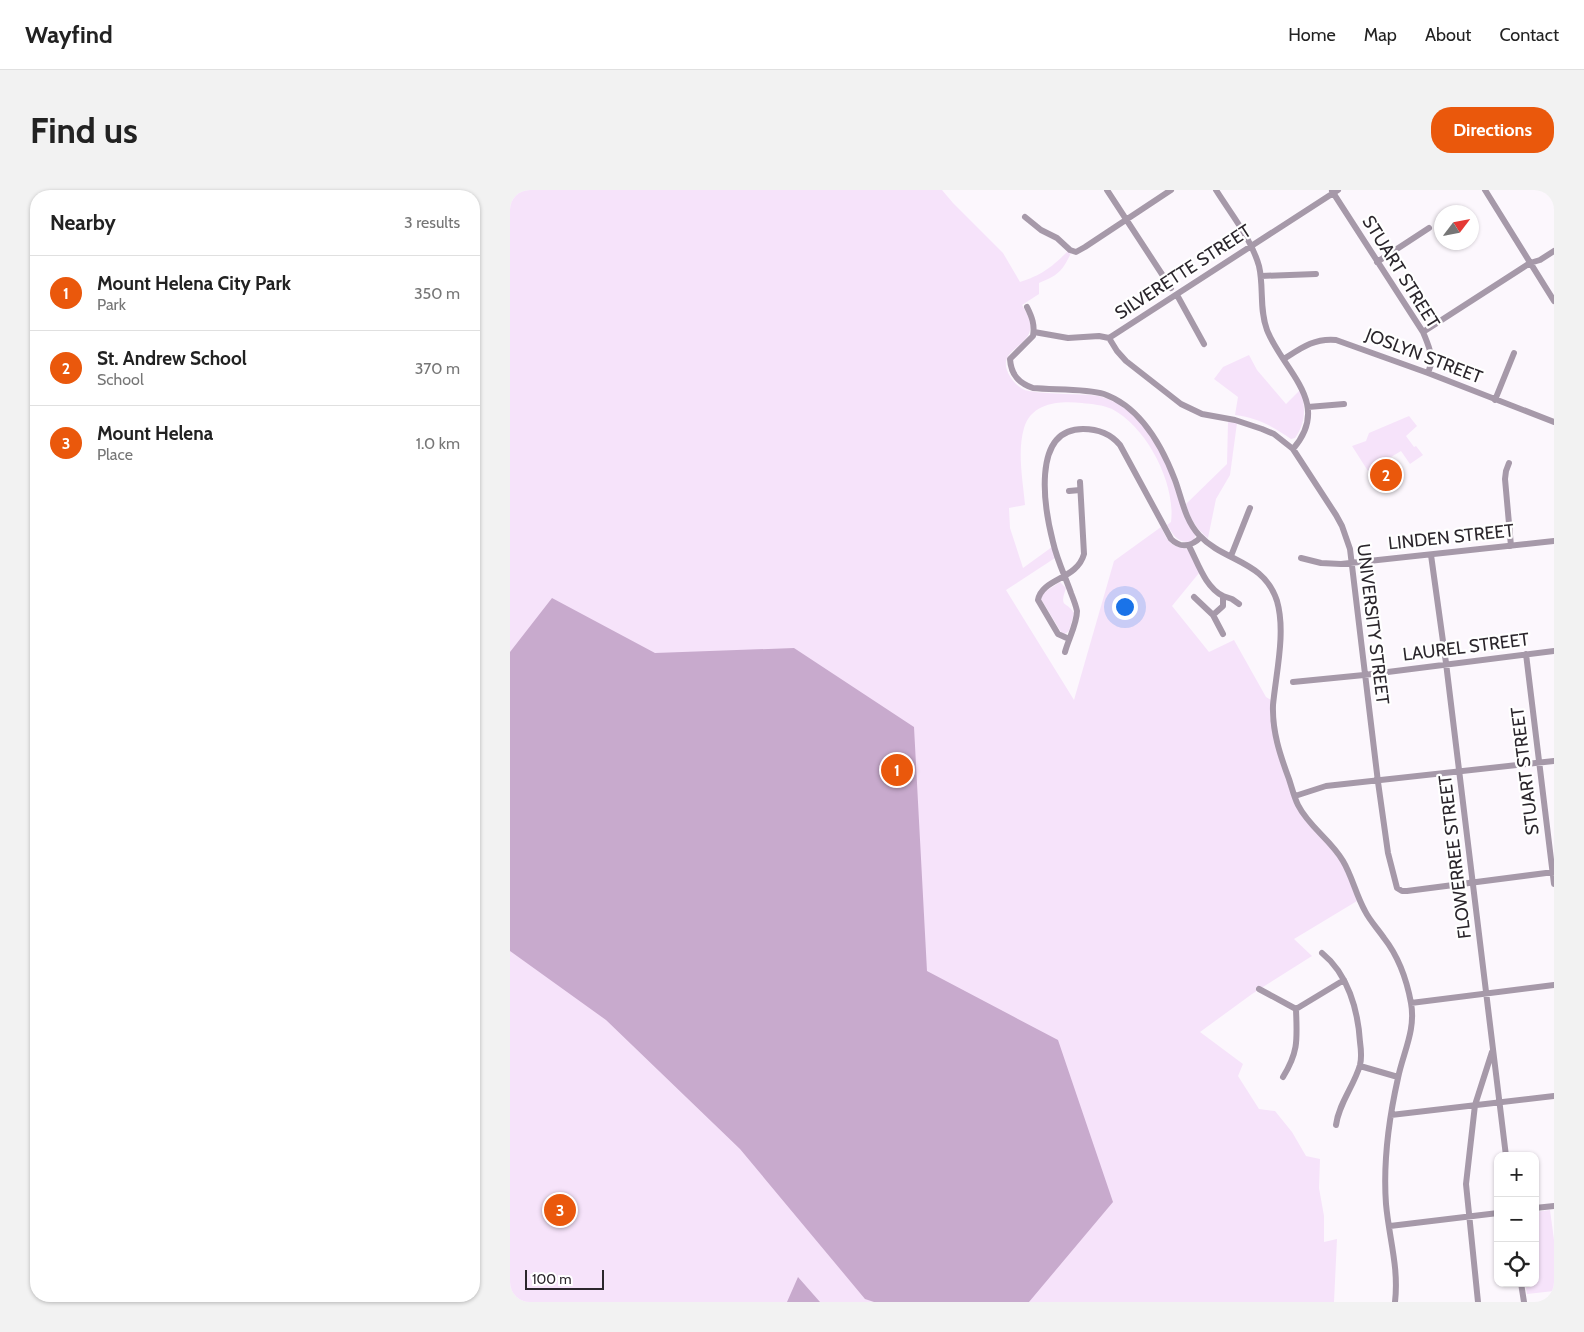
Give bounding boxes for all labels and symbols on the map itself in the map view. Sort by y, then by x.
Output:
north arrow [1434,205,1479,250]
street label: STUART STREET [1358,212,1445,333]
street label: SILVERETTE STREET [1111,220,1255,324]
street label: JOSLYN STREET [1361,323,1486,389]
pin: 2 [1370,456,1402,494]
street label: LINDEN STREET [1387,519,1515,555]
street label: UNIVERSITY STREET [1352,542,1394,706]
your location [1112,594,1138,620]
street label: LAUREL STREET [1402,628,1531,666]
street label: STUART STREET [1506,705,1544,836]
pin: 1 [881,751,913,789]
street label: FLOWERREE STREET [1434,773,1476,940]
pin: 3 [544,1191,576,1229]
scale bar [525,1267,604,1290]

